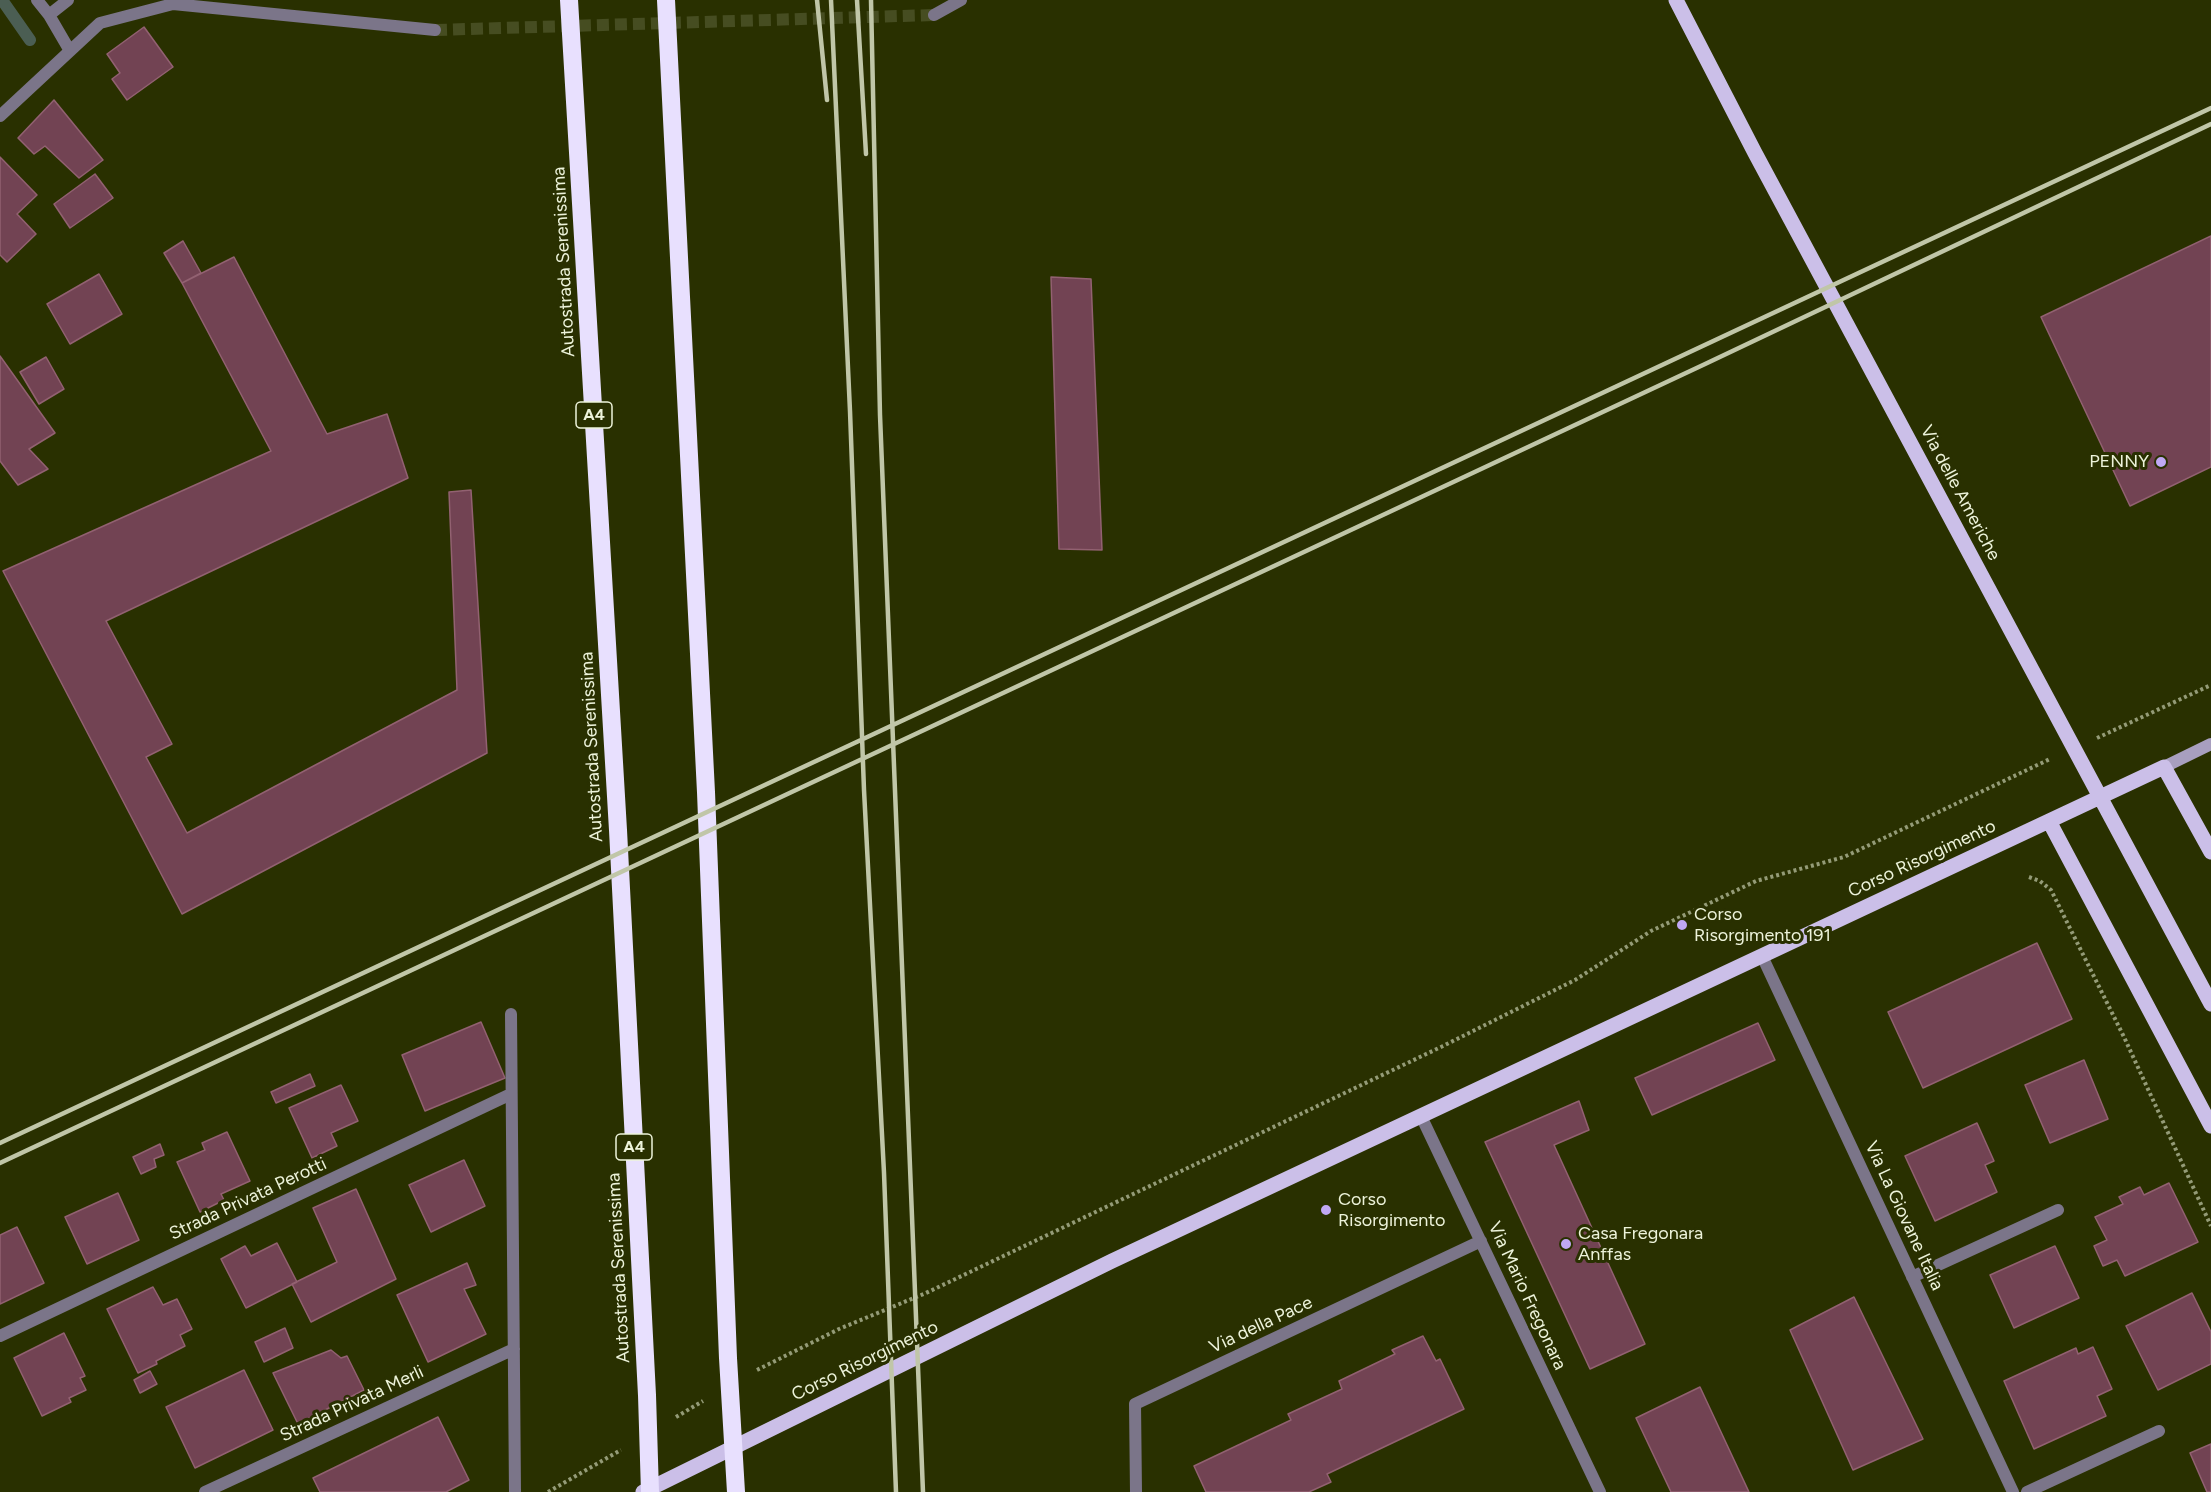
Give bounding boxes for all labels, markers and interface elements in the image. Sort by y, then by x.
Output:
street label: Autostrada Serenissima [548,166,580,358]
road number: A4 [576,402,612,428]
street label: Via delle Americhe [1915,422,2005,564]
place label: PENNY [2089,451,2149,473]
marker: PENNY [2154,455,2168,469]
street label: Autostrada Serenissima [576,651,608,843]
street label: Corso Risorgimento [1845,815,1999,903]
place label: Corso Risorgimento 191 [1694,904,1831,946]
marker: Corso Risorgimento 191 [1675,918,1689,932]
road number: A4 [616,1134,652,1160]
street label: Via La Giovane Italia [1860,1138,1948,1294]
street label: Strada Privata Perotti [166,1153,330,1245]
street label: Autostrada Serenissima [603,1172,635,1364]
place label: Corso Risorgimento [1338,1189,1445,1232]
marker: Corso Risorgimento [1319,1203,1333,1217]
street label: Via Mario Fregonara [1483,1219,1571,1373]
place label: Casa Fregonara Anffas [1578,1223,1703,1266]
marker: Casa Fregonara Anffas [1559,1237,1573,1251]
street label: Via della Pace [1206,1292,1316,1358]
street label: Corso Risorgimento [788,1316,942,1406]
street label: Strada Privata Merli [277,1361,427,1447]

